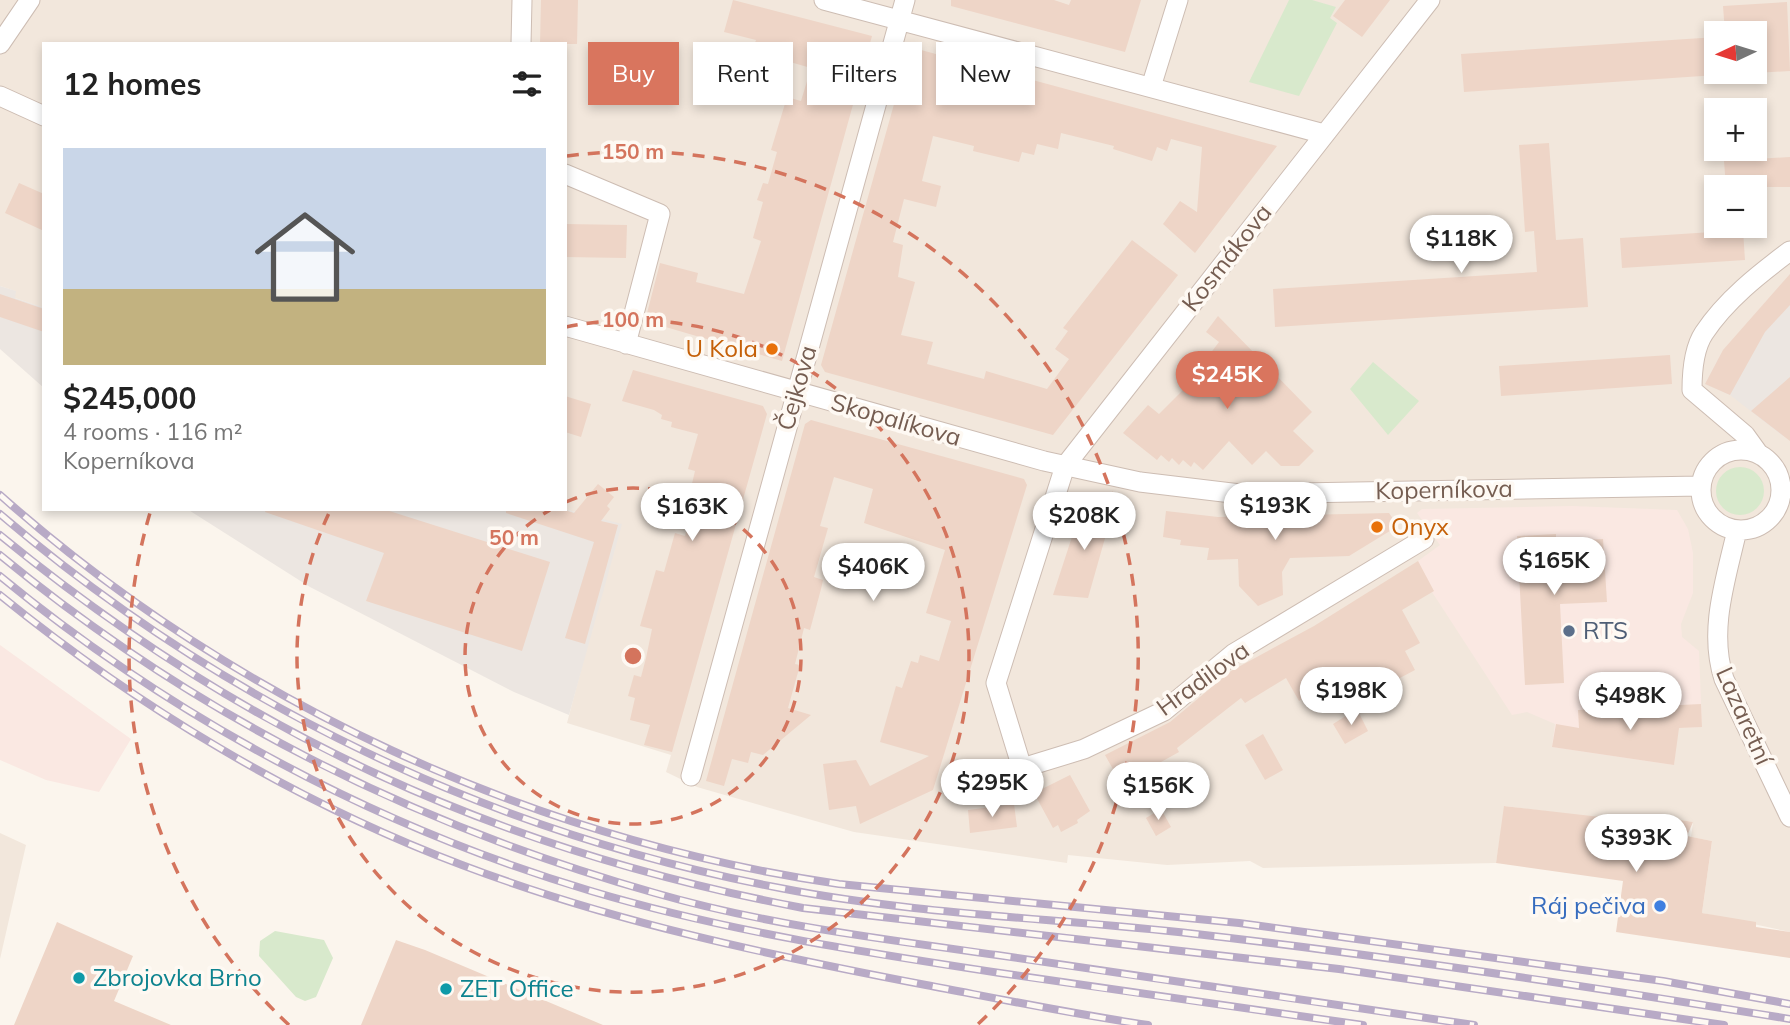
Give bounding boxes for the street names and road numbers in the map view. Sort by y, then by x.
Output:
street label: Kosmákova [1175,198,1278,317]
street label: Čejkova [770,342,822,434]
street label: Skopalíkova [828,386,965,452]
street label: Koperníkova [1375,473,1513,505]
street label: Hradilova [1150,634,1255,722]
street label: Lazaretní [1710,662,1780,770]

